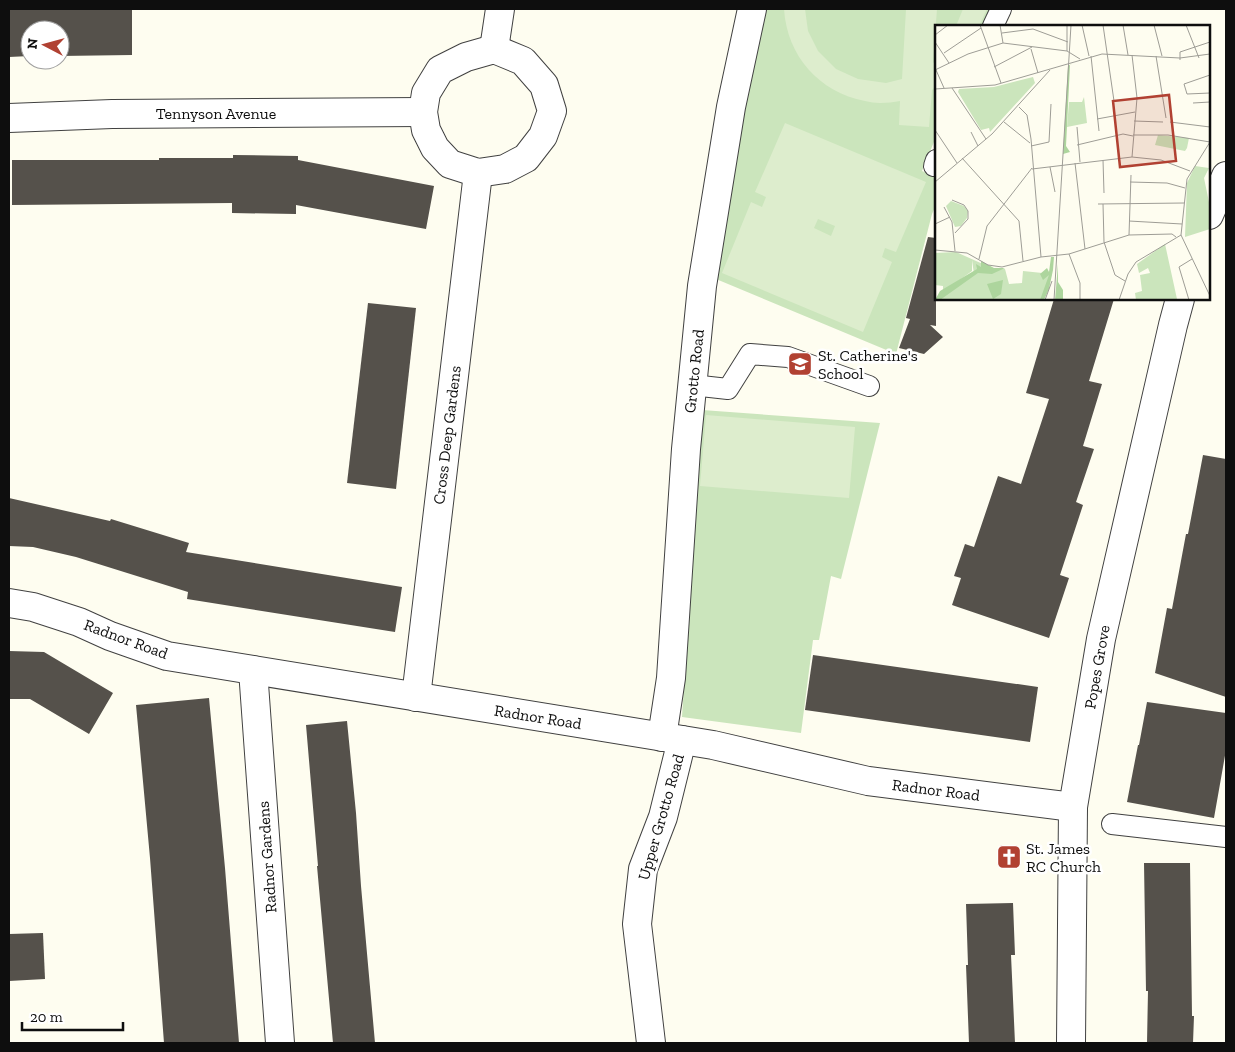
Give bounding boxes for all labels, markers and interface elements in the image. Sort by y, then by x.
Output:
north arrow [20,20,70,70]
inset map [935,25,1210,300]
text: N [24,37,42,50]
street label: Tennyson Avenue [156,104,276,123]
street label: Grotto Road [680,328,708,414]
place label: St. Catherine's School [818,346,918,383]
school or university icon: St. Catherine's School [787,351,813,377]
street label: Cross Deep Gardens [429,365,465,505]
street label: Radnor Road [81,615,171,663]
street label: Popes Grove [1080,623,1114,711]
street label: Radnor Road [493,701,583,733]
street label: Upper Grotto Road [634,751,688,882]
street label: Radnor Road [891,775,981,805]
street label: Radnor Gardens [254,801,280,913]
place label: St. James RC Church [1026,839,1101,876]
church icon: St. James RC Church [996,844,1022,870]
scale bar [22,1000,124,1032]
text: 20 m [30,1008,63,1026]

